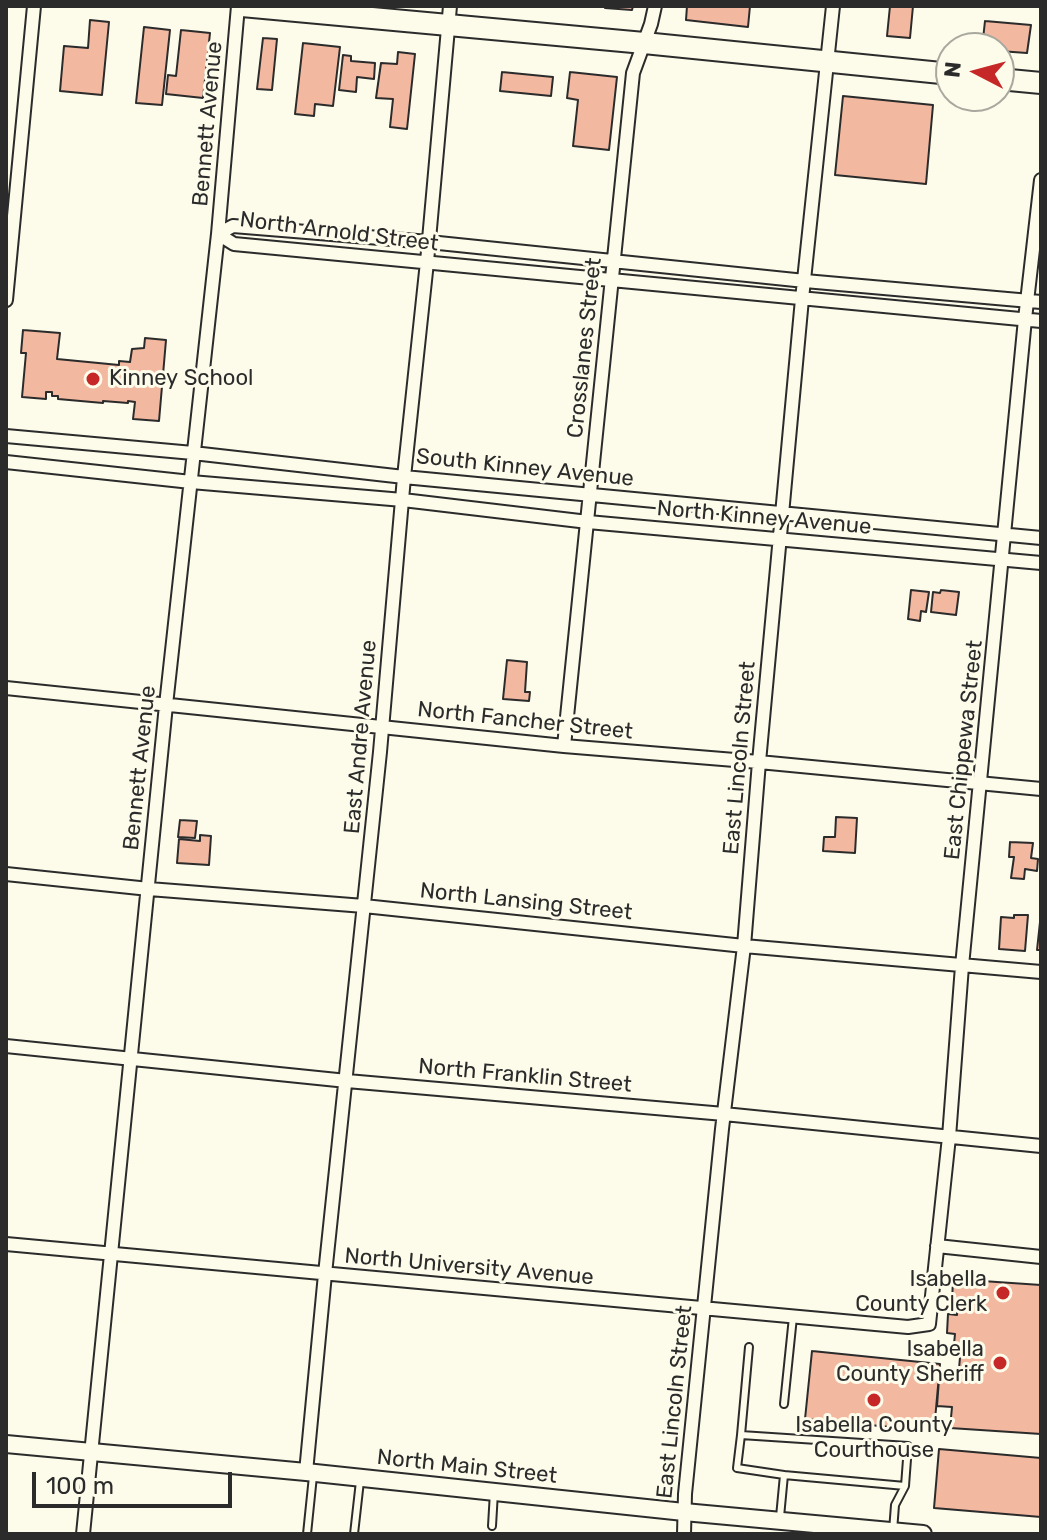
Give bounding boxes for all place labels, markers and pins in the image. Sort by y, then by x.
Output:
place label: Kinney School [109,366,253,392]
marker: Kinney School [84,370,102,388]
place label: Isabella County Clerk [855,1267,987,1318]
marker: Isabella County Clerk [994,1284,1012,1302]
place label: Isabella County Sheriff [836,1337,984,1388]
marker: Isabella County Sheriff [991,1354,1009,1372]
marker: Isabella County Courthouse [865,1391,883,1409]
place label: Isabella County Courthouse [795,1413,953,1464]

